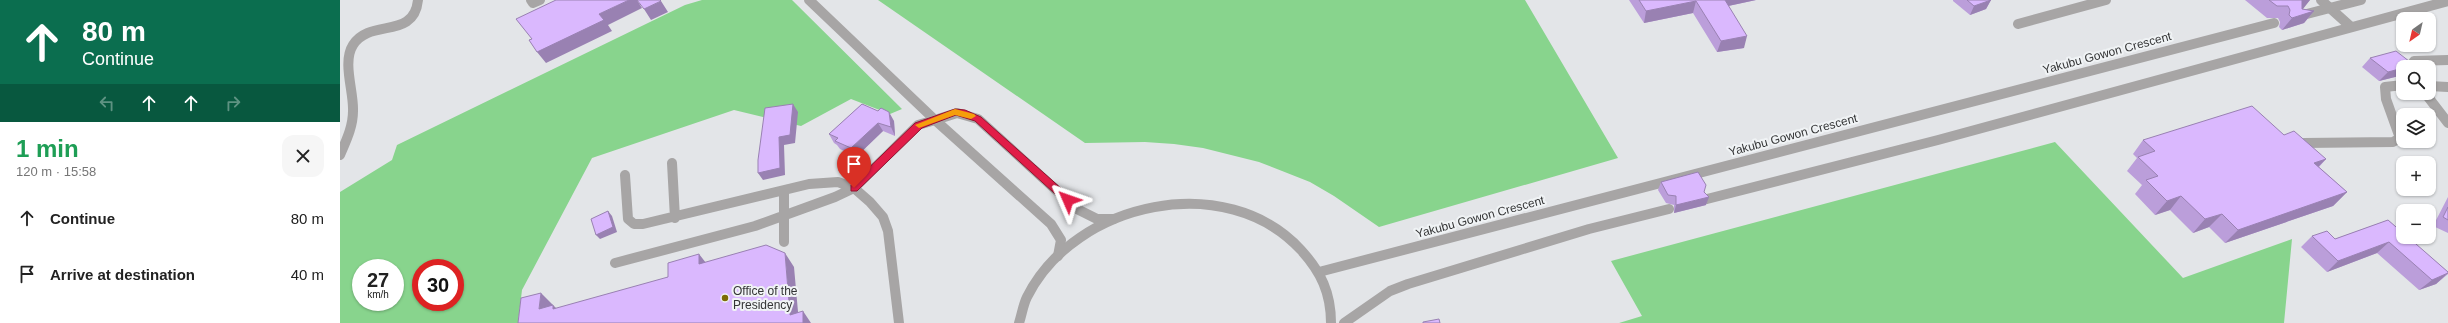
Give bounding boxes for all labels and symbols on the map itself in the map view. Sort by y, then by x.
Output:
north arrow [2396,12,2436,52]
street label: Yakubu Gowon Crescent [2041,29,2173,77]
street label: Yakubu Gowon Crescent [1727,111,1859,159]
pin [837,147,871,188]
position arrow [1047,179,1089,221]
street label: Yakubu Gowon Crescent [1414,193,1546,241]
speed limit sign: 30 [412,259,464,311]
place label: Office of the Presidency [733,284,798,312]
marker: Office of the Presidency [720,293,730,303]

